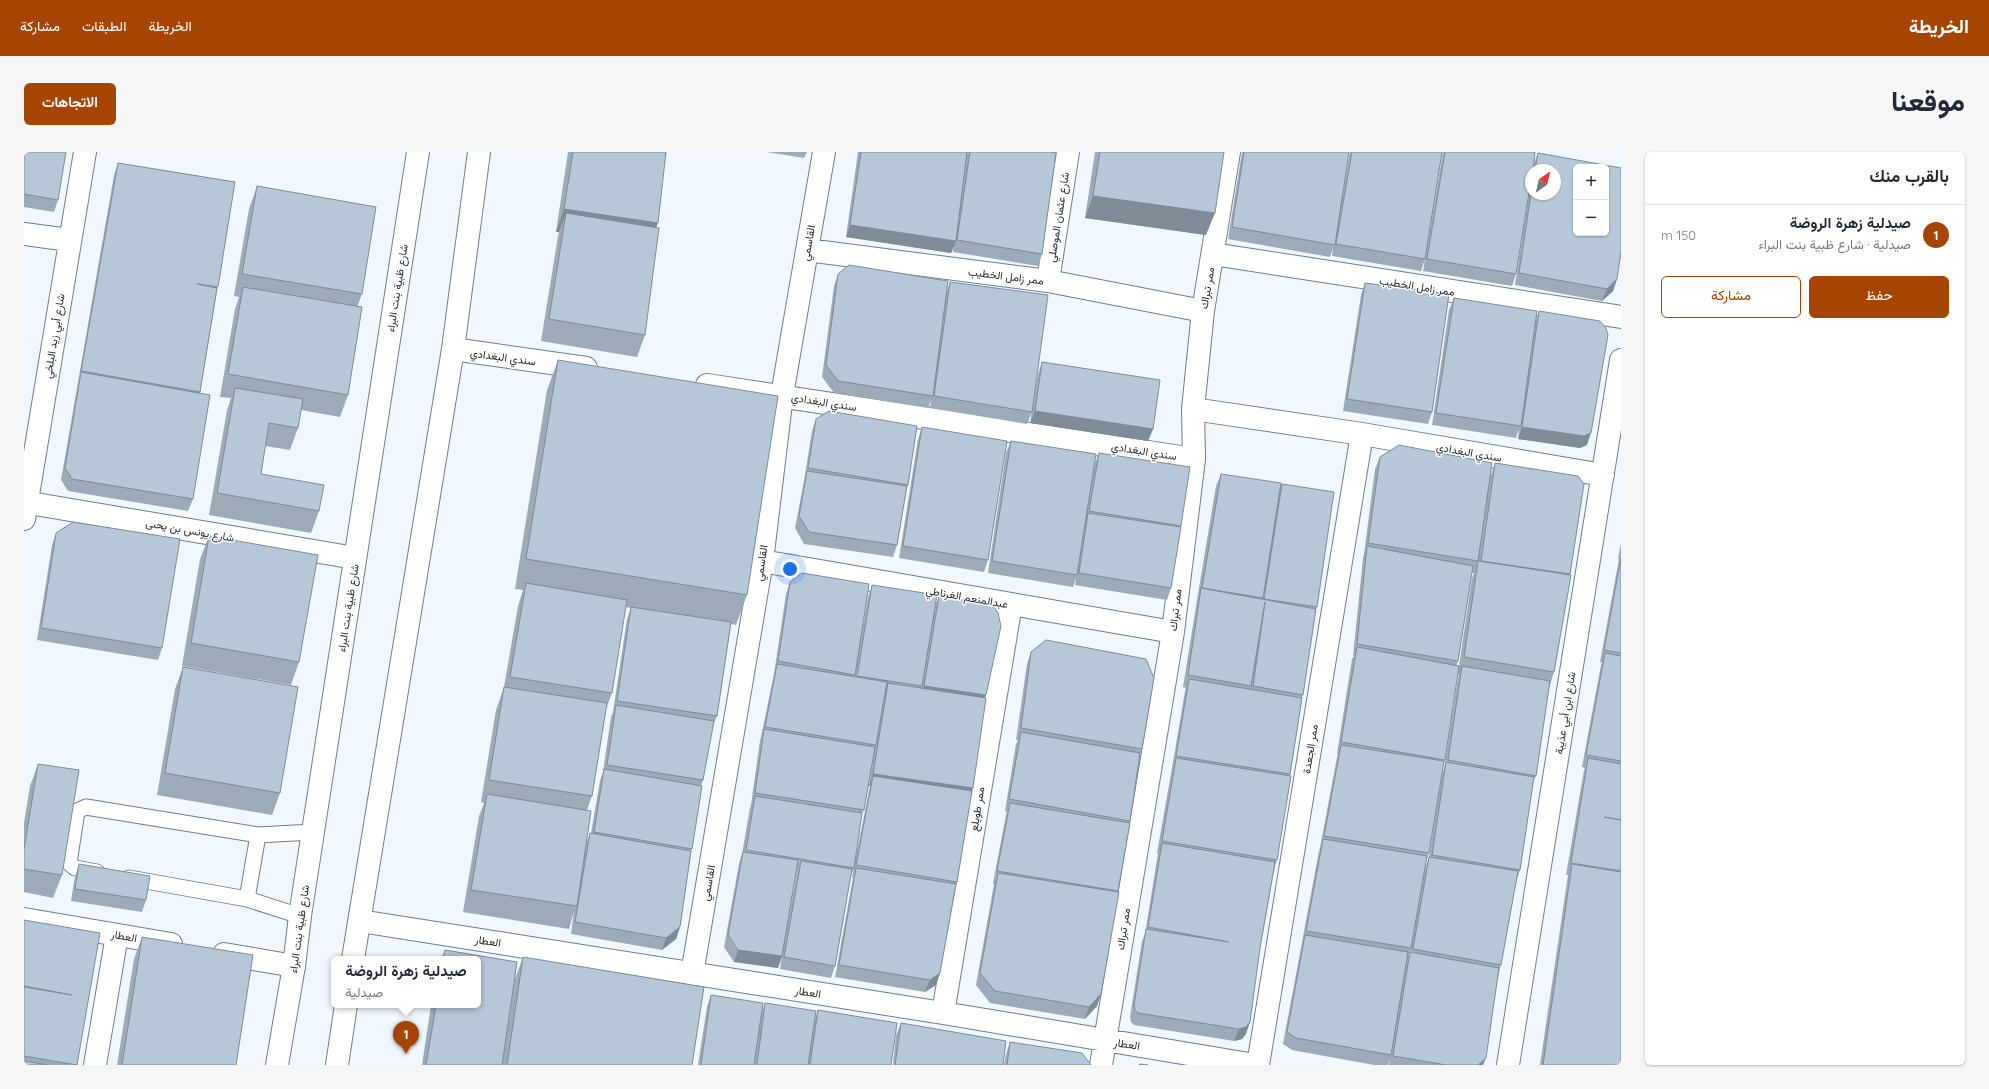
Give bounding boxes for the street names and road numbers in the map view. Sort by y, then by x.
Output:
street label: شارع عثمان الموصلي [1044,171,1075,264]
street label: القاسمي [798,224,821,263]
street label: شارع ظبية بنت البراء [383,243,412,333]
street label: ممر زامل الخطيب [967,264,1045,288]
street label: ممر تبراك [1196,266,1218,310]
street label: ممر زامل الخطيب [1378,273,1456,299]
street label: شارع أبي زيد البلخي [40,292,71,380]
street label: سندي البغدادي [469,345,537,372]
street label: سندي البغدادي [790,390,858,417]
street label: سندي البغدادي [1110,439,1178,466]
street label: سندي البغدادي [1435,439,1503,468]
street label: شارع يونس بن يحىى [144,515,236,546]
street label: القاسمي [752,544,773,582]
street label: شارع ظبية بنت البراء [334,563,363,653]
street label: عبدالمنعم الغرناطي [924,583,1009,614]
street label: ممر تبراك [1165,588,1185,632]
street label: شارع ابن أبي عذيبة [1552,670,1581,756]
street label: ممر الجعدة [1299,723,1321,775]
street label: ممر طويلع [967,786,988,832]
street label: القاسمي [698,864,721,903]
street label: شارع ظبية بنت البراء [286,884,313,974]
street label: ممر تبراك [1113,907,1133,951]
street label: العطار [109,927,138,945]
street label: العطار [473,932,502,950]
street label: العطار [793,983,822,1001]
street label: العطار [1112,1035,1141,1053]

